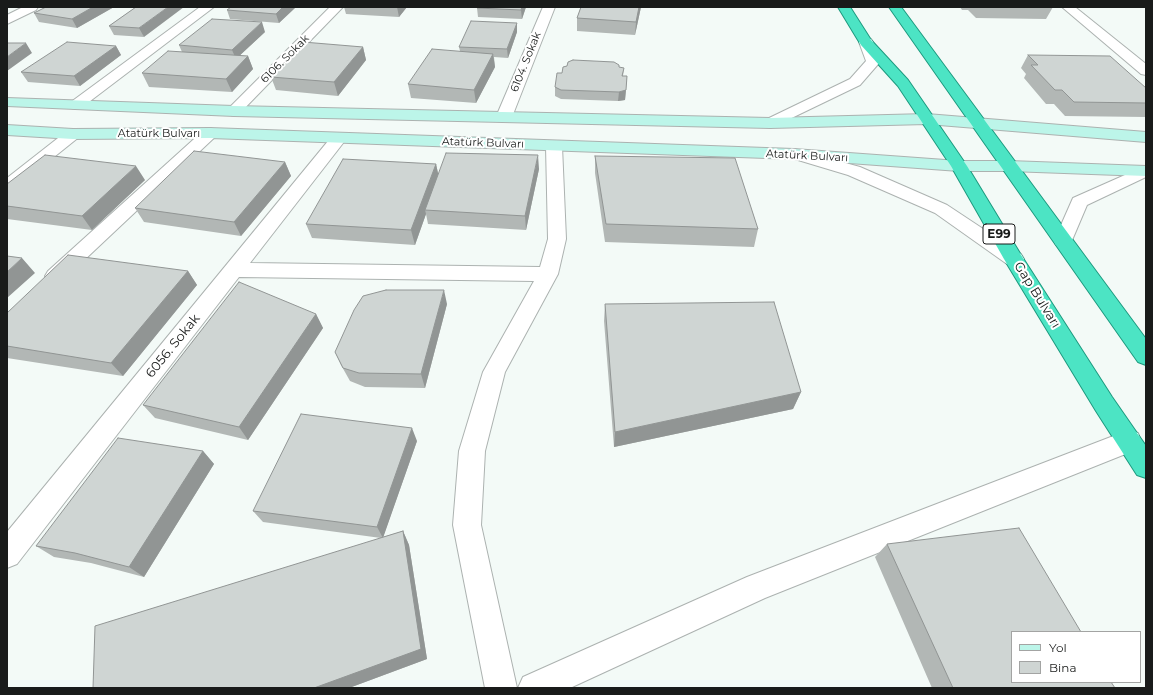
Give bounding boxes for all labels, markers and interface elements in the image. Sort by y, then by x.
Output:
street label: 6104. Sokak [508,30,544,94]
street label: 6106. Sokak [258,32,312,86]
street label: Atatürk Bulvarı [118,127,200,141]
street label: Atatürk Bulvarı [442,135,524,151]
street label: Atatürk Bulvarı [766,147,848,165]
road number: E99 [983,224,1015,244]
street label: Gap Bulvarı [1011,259,1063,331]
street label: 6056. Sokak [143,311,203,381]
legend [1011,631,1141,683]
text: Yol [1049,640,1067,655]
text: Bina [1049,660,1076,675]

